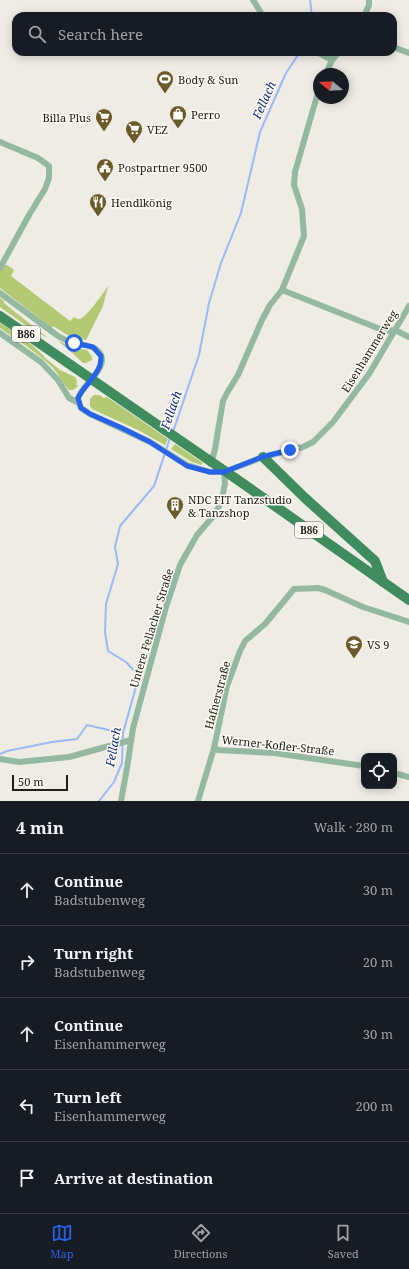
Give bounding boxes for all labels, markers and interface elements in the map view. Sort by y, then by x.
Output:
search box [12,12,397,56]
icon: search [26,23,48,45]
text: Search here [58,24,143,44]
north arrow [313,68,349,104]
sports icon: Body & Sun [155,69,175,94]
place label: Body & Sun [178,72,238,87]
water label: Fellach [248,78,280,123]
shop icon: Perro [168,104,188,129]
supermarket icon: Billa Plus [94,107,114,132]
place label: Perro [191,107,220,122]
place label: Billa Plus [42,110,91,125]
supermarket icon: VEZ [124,119,144,144]
place label: VEZ [147,122,168,137]
public building icon: Postpartner 9500 [95,157,115,182]
place label: Postpartner 9500 [118,160,207,175]
restaurant icon: Hendlkönig [88,192,108,217]
place label: Hendlkönig [111,195,172,210]
street label: Eisenhammerweg [338,307,400,395]
road number: B86 [12,326,40,342]
route start [65,334,83,352]
water label: Fellach [156,388,186,433]
route end [281,441,299,459]
place label: NDC FIT Tanzstudio & Tanzshop [188,492,292,520]
building icon: NDC FIT Tanzstudio & Tanzshop [165,495,185,520]
road number: B86 [295,522,323,538]
street label: Untere Fellacher Straße [126,566,176,689]
school or university icon: VS 9 [344,634,364,659]
place label: VS 9 [367,637,389,652]
street label: Hafnerstraße [201,659,233,731]
water label: Fellach [101,726,125,769]
street label: Werner-Kofler-Straße [221,732,335,758]
map controls [361,753,397,789]
button: locate [361,753,397,789]
scale bar [12,773,68,792]
text: 50 m [18,774,44,789]
text: 4 min [16,816,64,839]
text: Walk · 280 m [314,818,393,836]
text: Continue [54,871,123,891]
icon: ahead [16,879,38,901]
text: 30 m [363,881,393,899]
text: Badstubenweg [54,891,145,909]
text: Turn right [54,943,133,963]
icon: right [16,951,38,973]
text: 20 m [363,953,393,971]
text: Badstubenweg [54,963,145,981]
text: Continue [54,1015,123,1035]
icon: ahead [16,1023,38,1045]
text: 30 m [363,1025,393,1043]
text: Eisenhammerweg [54,1035,166,1053]
text: Turn left [54,1087,122,1107]
icon: left [16,1095,38,1117]
text: 200 m [356,1097,393,1115]
text: Eisenhammerweg [54,1107,166,1125]
icon: arrive [16,1167,38,1189]
text: Arrive at destination [54,1168,213,1188]
tab: Map [50,1222,73,1261]
tab: Directions [174,1222,227,1261]
tab: Saved [328,1222,359,1261]

